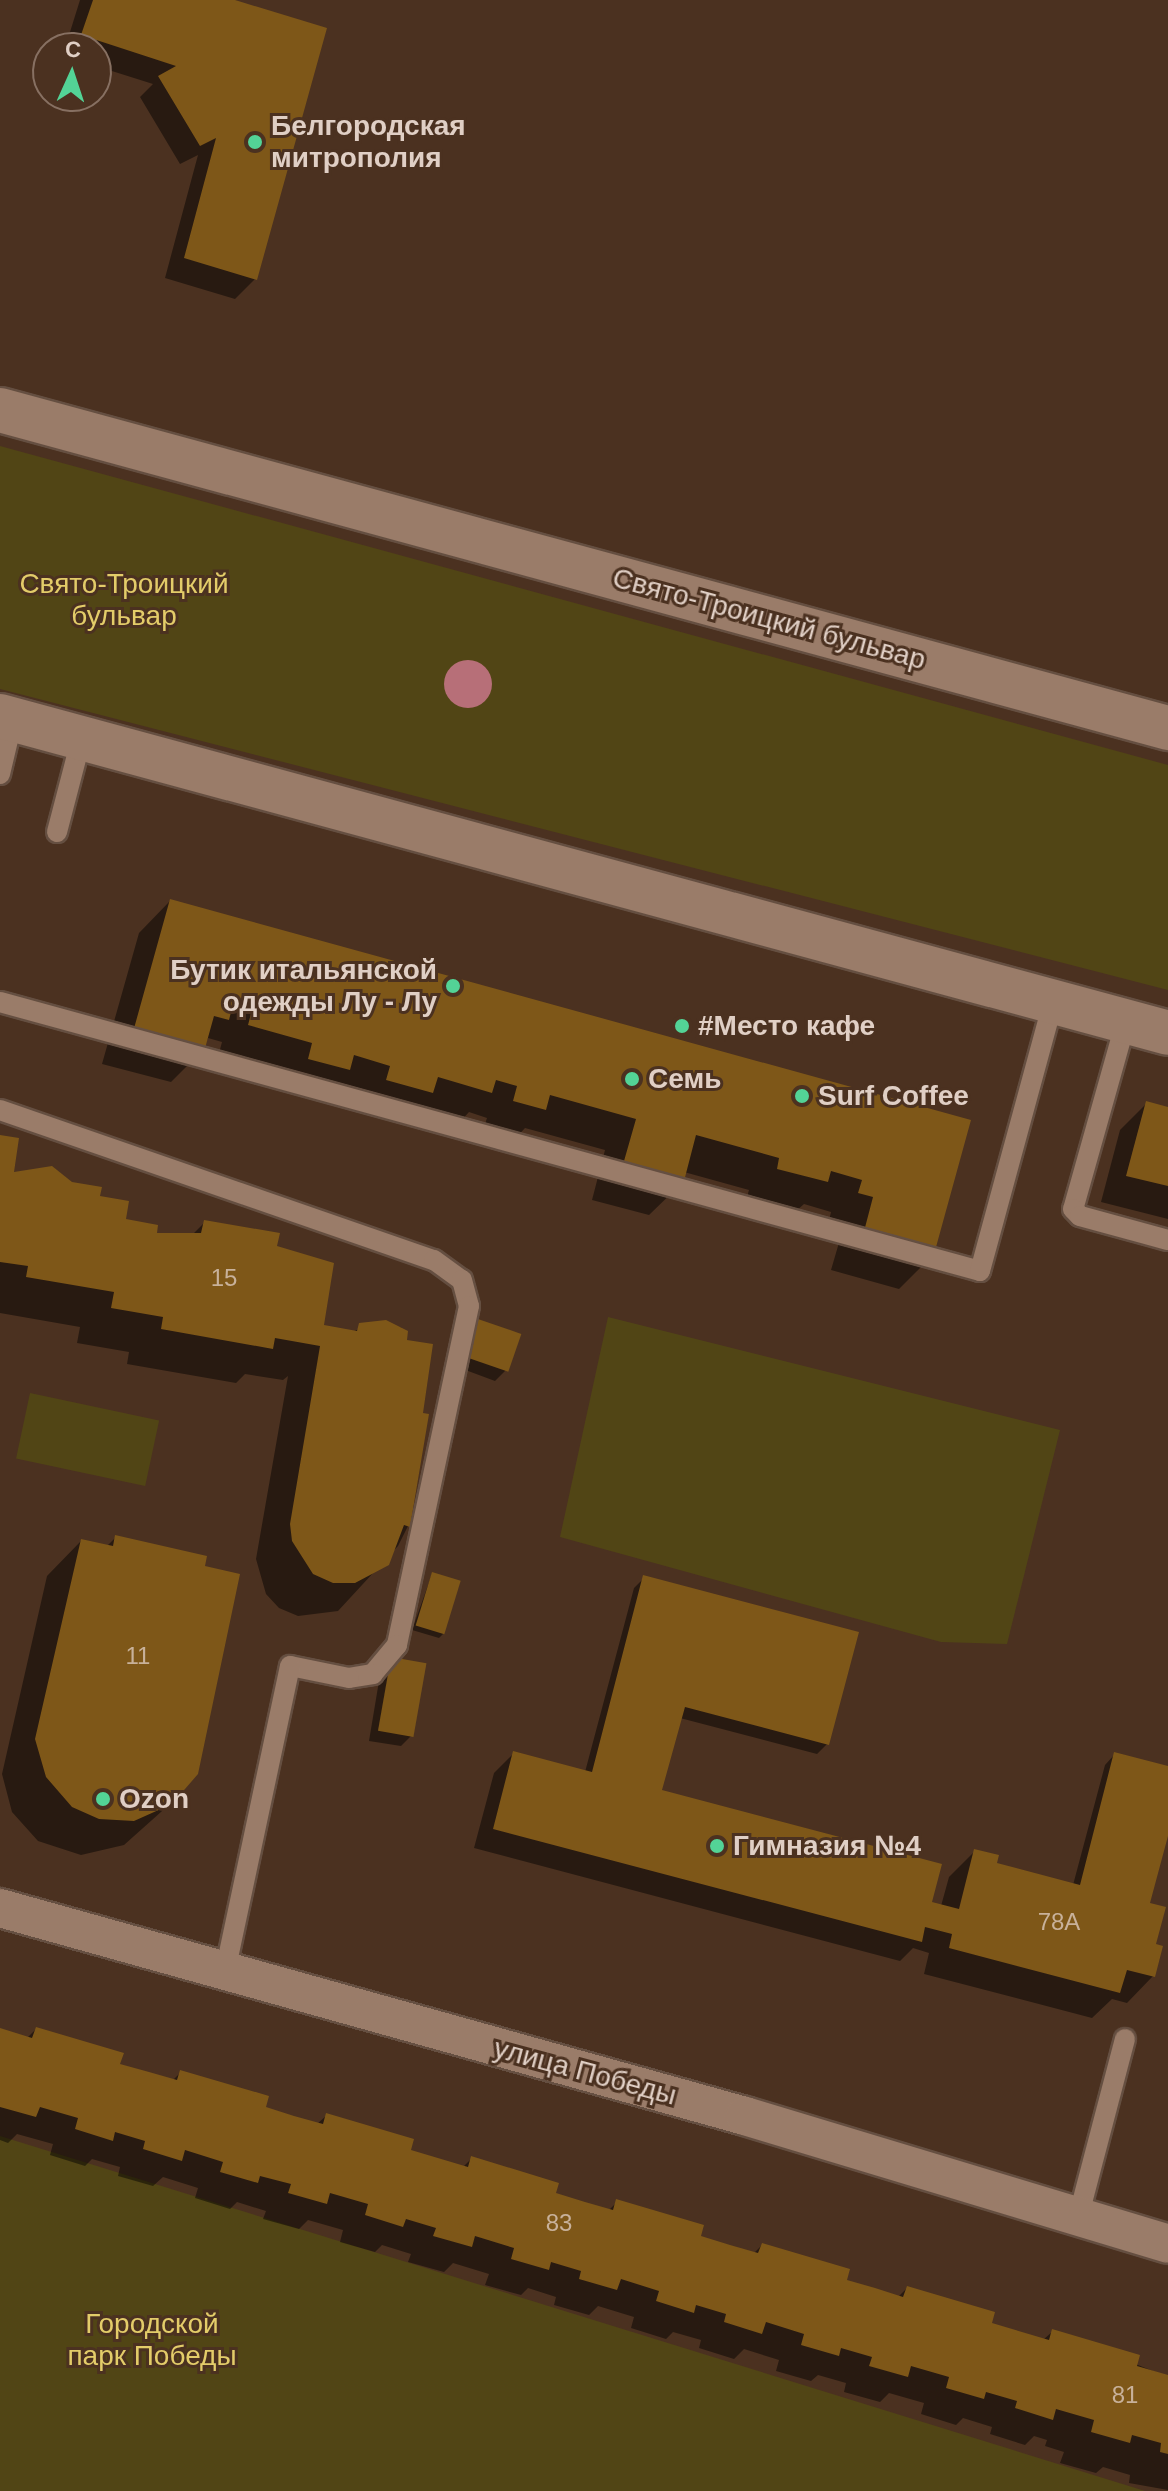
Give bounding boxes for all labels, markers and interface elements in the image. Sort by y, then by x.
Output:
north arrow [32,32,112,112]
text: С [65,37,82,62]
place label: Белгородская митрополия [271,109,466,175]
marker: Белгородская митрополия [246,133,264,151]
street label: Свято-Троицкий бульвар [609,561,929,677]
park label: Свято-Троицкий бульвар [19,567,229,633]
place label: Бутик итальянской одежды Лу - Лу [170,953,437,1019]
marker: Бутик итальянской одежды Лу - Лу [444,977,462,995]
place label: #Место кафе [698,1009,875,1043]
marker: #Место кафе [673,1017,691,1035]
place label: Семь [648,1062,721,1096]
marker: Семь [623,1070,641,1088]
place label: Surf Coffee [818,1079,969,1113]
marker: Surf Coffee [793,1087,811,1105]
house number: 15 [211,1264,237,1292]
house number: 11 [126,1642,150,1670]
place label: Ozon [119,1782,189,1816]
marker: Ozon [94,1790,112,1808]
place label: Гимназия №4 [733,1829,921,1863]
marker: Гимназия №4 [708,1837,726,1855]
house number: 78А [1038,1908,1080,1936]
street label: улица Победы [490,2031,680,2113]
house number: 83 [546,2209,572,2237]
park label: Городской парк Победы [67,2307,237,2373]
house number: 81 [1112,2381,1138,2409]

